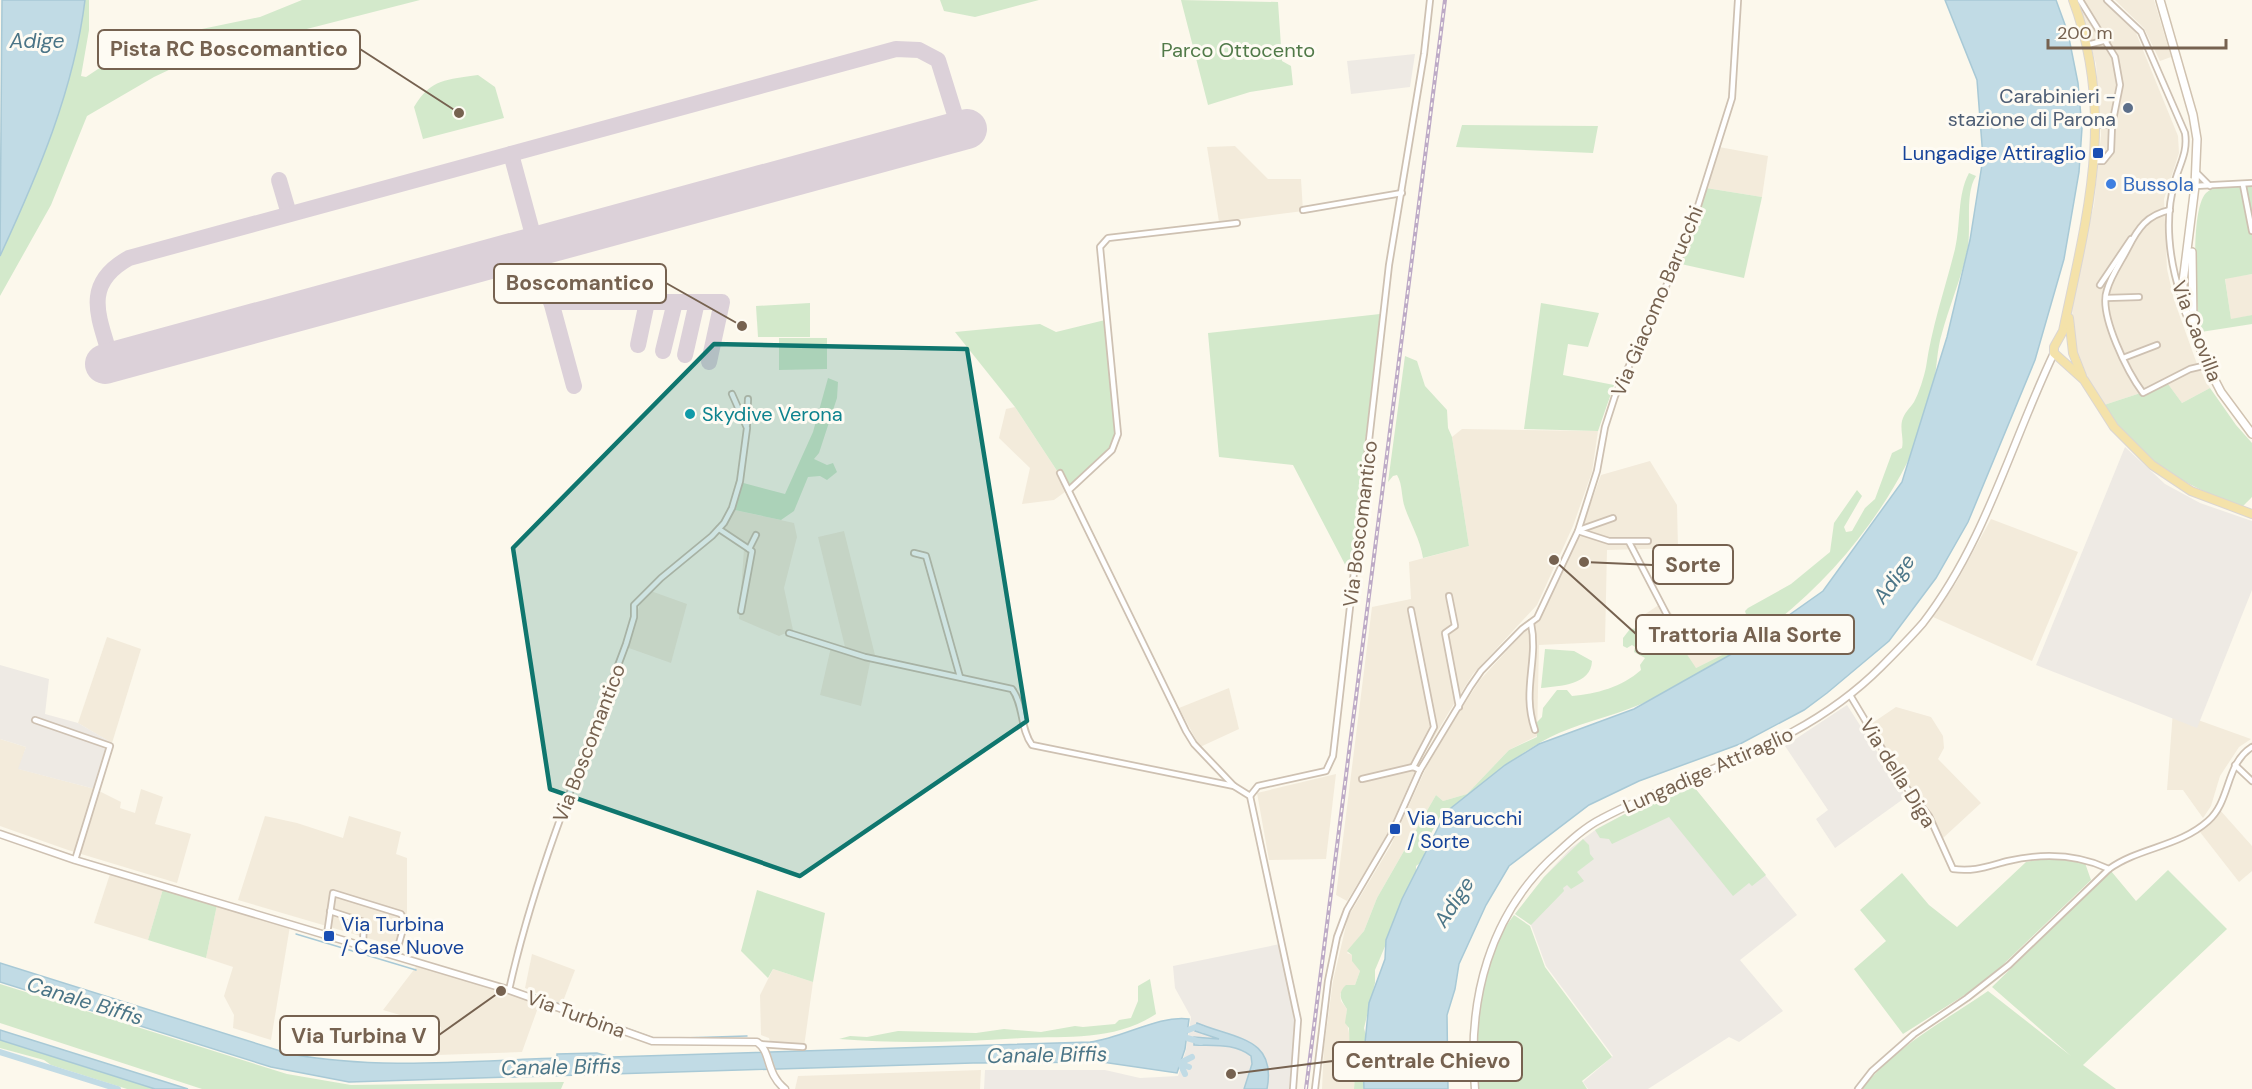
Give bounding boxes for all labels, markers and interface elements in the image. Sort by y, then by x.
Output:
scale bar [2048,12,2226,50]
text: 200 m [2057,21,2113,45]
water label: Adige [9,27,64,55]
callout: Pista RC Boscomantico [98,30,360,69]
text: Pista RC Boscomantico [110,35,348,63]
park label: Parco Ottocento [1161,37,1315,63]
place label: Carabinieri - stazione di Parona [1948,83,2116,132]
marker: Carabinieri - stazione di Parona [2121,101,2135,115]
place label: Lungadige Attiraglio [1902,140,2086,166]
marker: Lungadige Attiraglio [2091,146,2105,160]
place label: Bussola [2123,171,2194,197]
marker: Bussola [2104,177,2118,191]
street label: Via Giacomo Barucchi [1605,202,1709,400]
callout: Boscomantico [494,264,666,303]
text: Boscomantico [506,269,654,297]
street label: Via Caovilla [2166,277,2228,385]
place label: Skydive Verona [702,401,843,427]
marker: Skydive Verona [683,407,697,421]
street label: Via Boscomantico [1337,439,1383,609]
callout: Sorte [1653,545,1733,584]
water label: Adige [1866,549,1921,610]
text: Sorte [1665,551,1721,579]
callout: Trattoria Alla Sorte [1636,615,1854,654]
text: Trattoria Alla Sorte [1648,621,1842,649]
street label: Via Boscomantico [547,660,631,826]
street label: Via della Diga [1854,714,1942,832]
street label: Lungadige Attiraglio [1619,721,1797,819]
place label: Via Barucchi / Sorte [1407,805,1522,854]
marker: Via Barucchi / Sorte [1388,822,1402,836]
water label: Adige [1427,871,1481,933]
place label: Via Turbina / Case Nuove [341,911,464,960]
marker: Via Turbina / Case Nuove [322,929,336,943]
water label: Canale Biffis [23,970,147,1032]
street label: Via Turbina [523,984,629,1044]
callout: Via Turbina V [280,1016,439,1055]
text: Via Turbina V [291,1022,427,1050]
water label: Canale Biffis [987,1040,1107,1070]
callout: Centrale Chievo [1333,1042,1522,1081]
text: Centrale Chievo [1346,1047,1510,1075]
water label: Canale Biffis [501,1052,621,1082]

